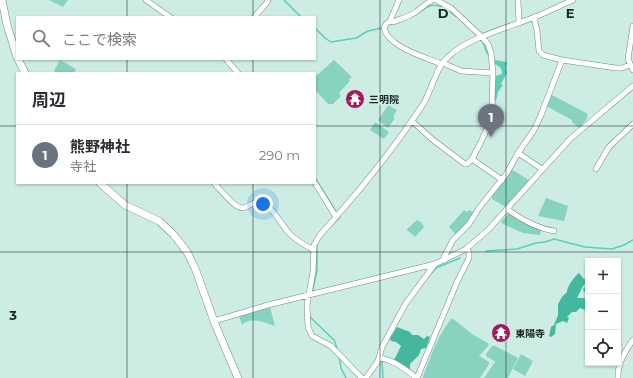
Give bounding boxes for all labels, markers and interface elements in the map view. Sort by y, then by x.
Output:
text: D [438,5,449,21]
text: E [566,5,575,21]
search box [16,16,316,60]
icon: search [30,27,52,49]
text: ここで検索 [62,30,137,49]
temple icon: 三明院 [344,88,366,110]
text: 周辺 [32,90,66,110]
place label: 三明院 [369,93,399,106]
pin: 1 [478,104,504,137]
text: 熊野神社 [70,137,130,156]
text: 1 [42,147,48,163]
text: 290 m [259,147,300,163]
text: 寺社 [70,158,96,174]
your location [253,194,273,214]
map controls [585,258,621,366]
button: + [585,258,621,294]
button: − [585,294,621,330]
text: 3 [8,307,17,323]
temple icon: 東陽寺 [490,322,512,344]
place label: 東陽寺 [515,327,545,340]
button: locate [585,330,621,366]

